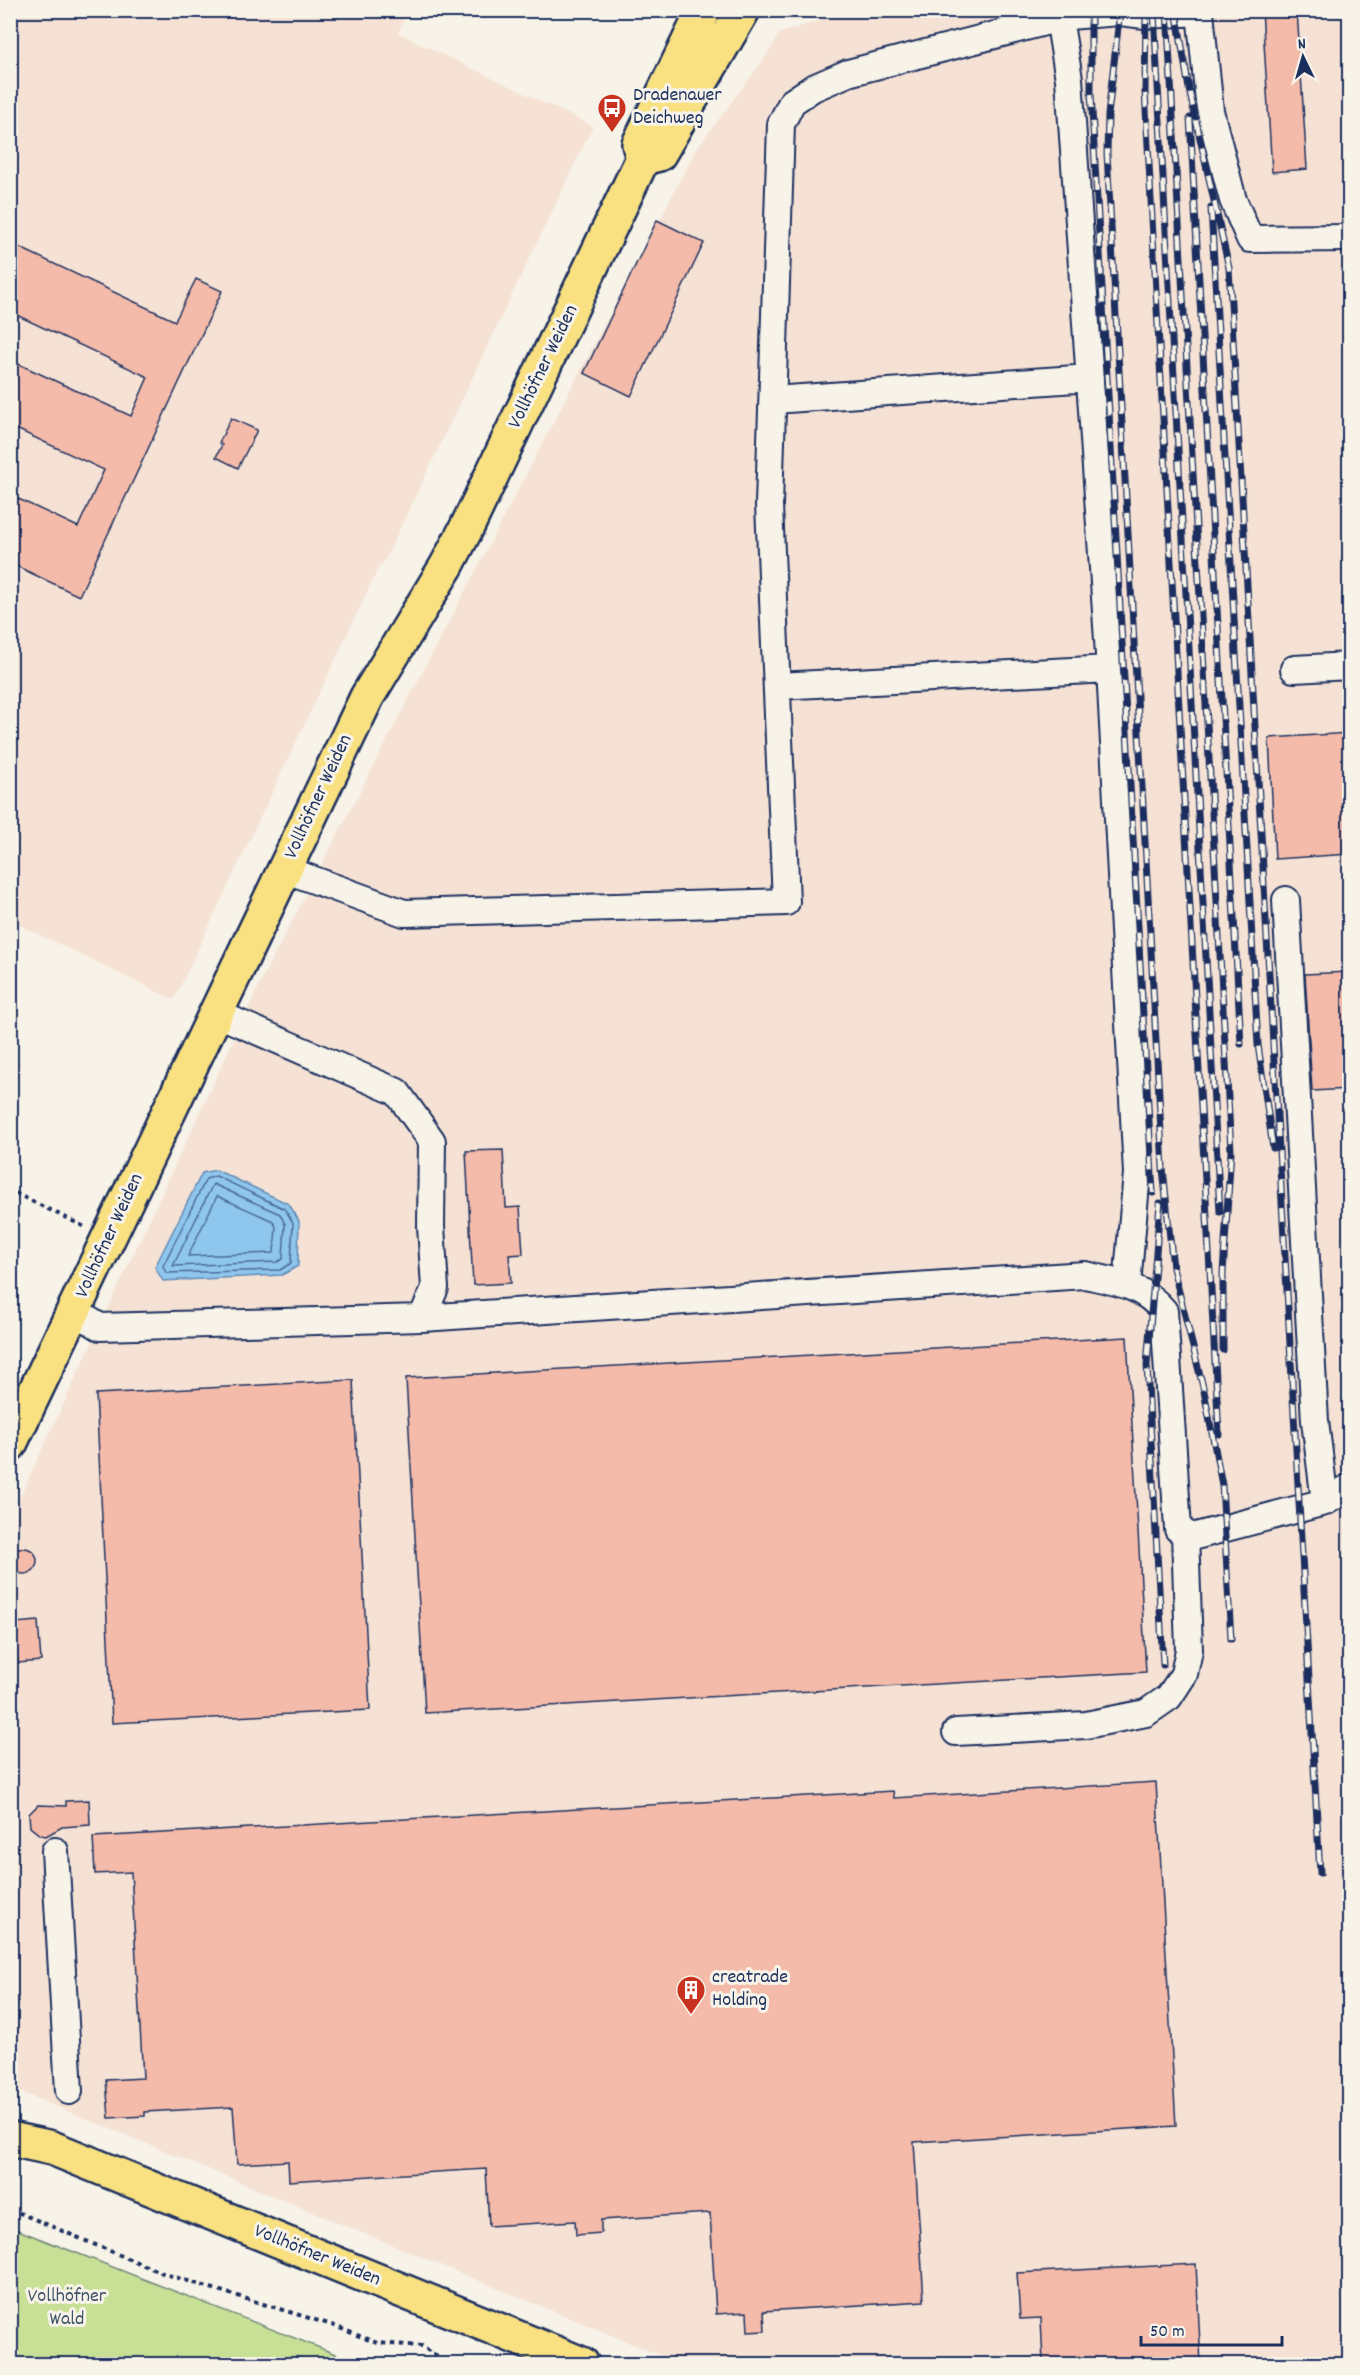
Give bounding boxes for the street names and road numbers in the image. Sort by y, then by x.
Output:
street label: Vollhöfner Weiden [502,300,586,434]
street label: Vollhöfner Weiden [278,730,360,864]
street label: Vollhöfner Weiden [69,1169,151,1303]
street label: Vollhöfner Weiden [249,2218,385,2294]

